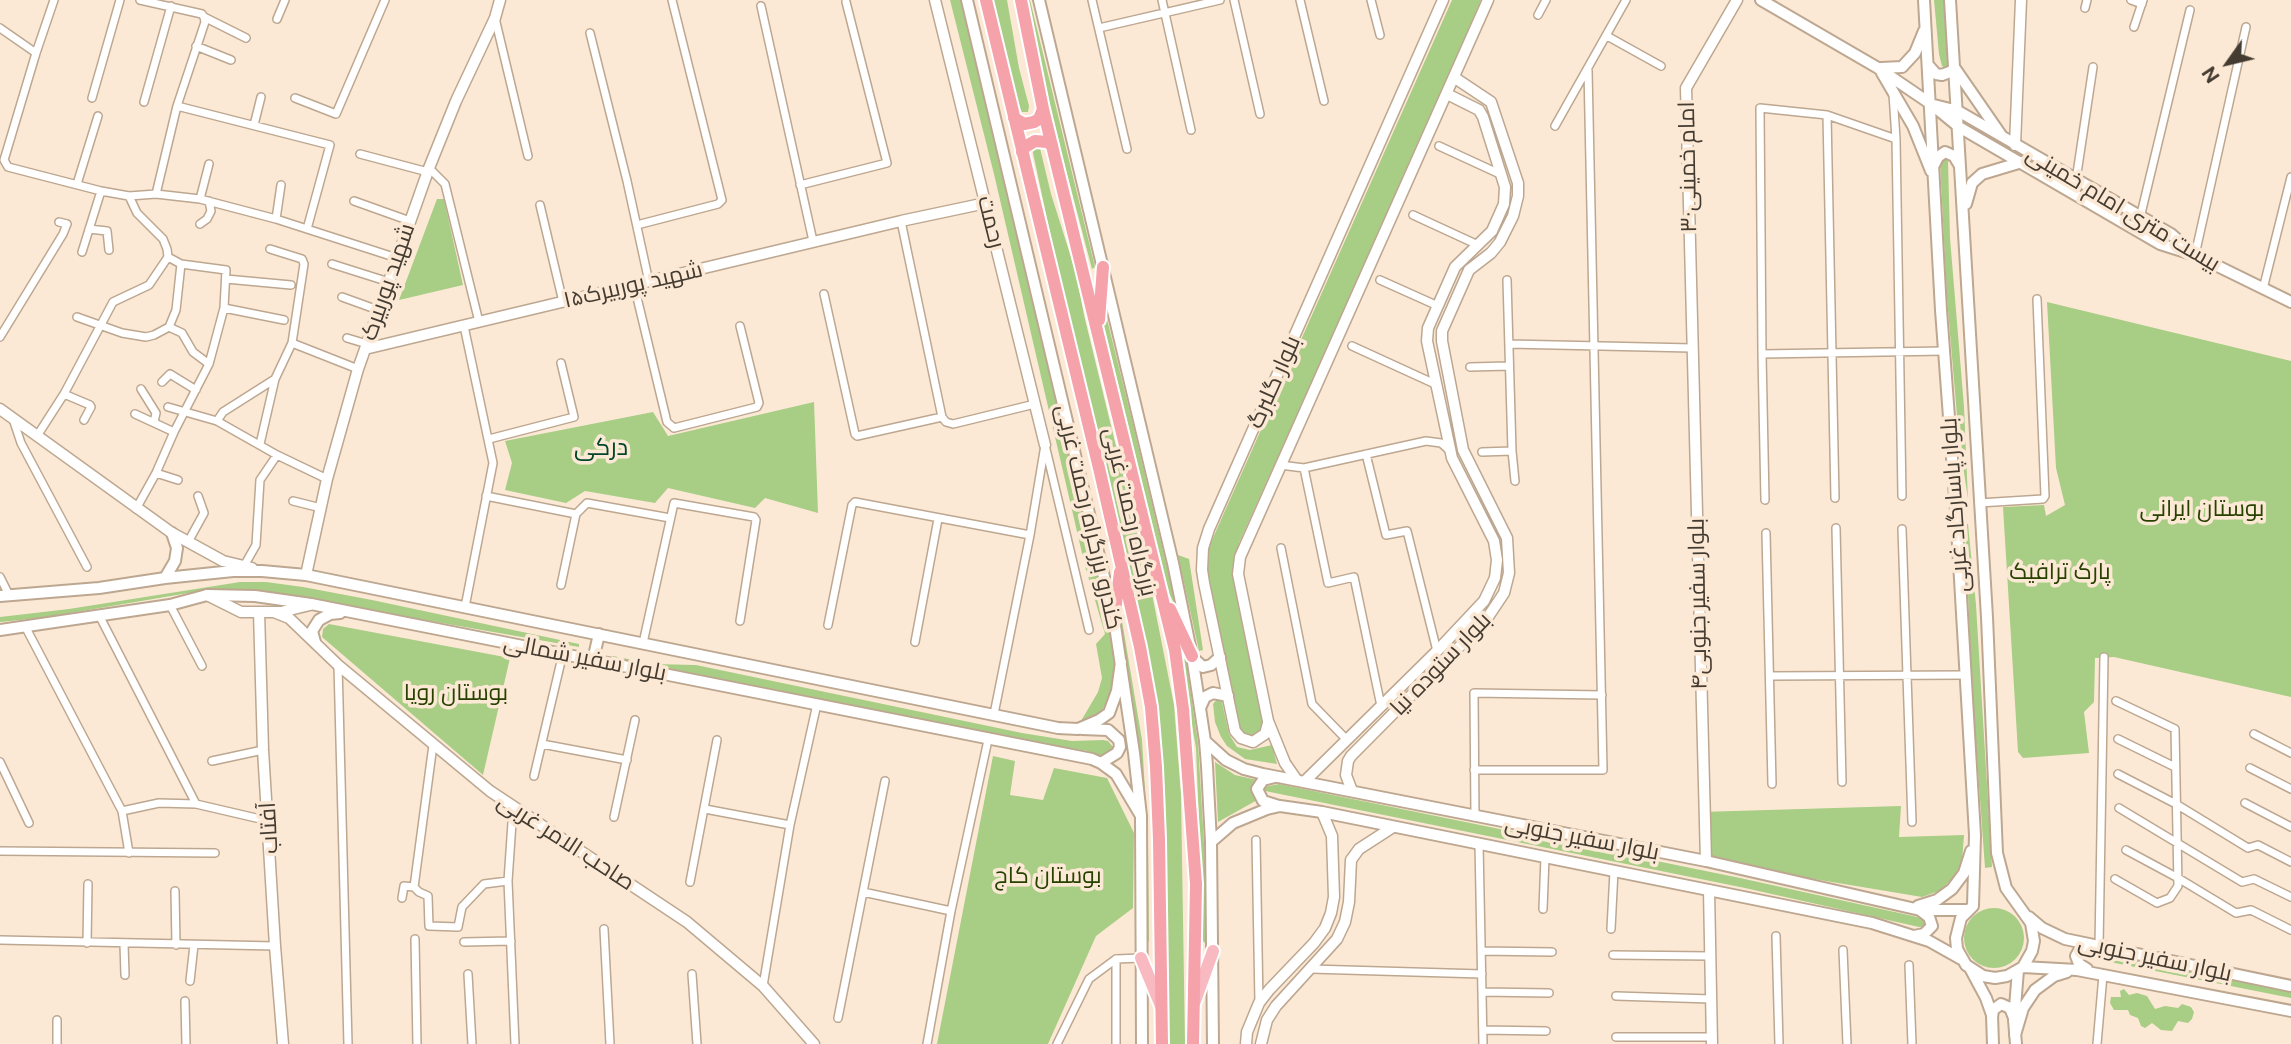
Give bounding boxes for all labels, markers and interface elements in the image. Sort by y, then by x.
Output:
north arrow [2193,28,2263,98]
text: N [2197,62,2224,87]
street label: امام خمینی۳۰ [1673,101,1703,233]
street label: بیست متری امام خمینی [2021,140,2225,278]
street label: رحمت [971,193,1011,251]
street label: شهید پوربیرک [355,220,421,344]
street label: شهید پوربیرک۱۵ [561,256,705,314]
street label: بلوار گلبرگ [1241,331,1307,433]
street label: کندرو بزرگراه رحمت غربی [1050,402,1128,632]
street label: بلوار پاسارگاد غربی [1935,417,1975,593]
street label: بزرگراه رحمت غربی [1097,425,1163,599]
district label: درکی [574,434,628,462]
park label: بوستان ایرانی [2140,495,2264,523]
street label: بلوار سفیر جنوبی۴ [1683,518,1713,690]
park label: پارک ترافیک [2009,558,2111,586]
street label: بلوار ستوده نیا [1385,606,1497,722]
street label: بلوار سفیر شمالی [501,629,669,687]
park label: بوستان رویا [404,679,508,707]
street label: صاحب الامر غربی [492,787,640,897]
street label: آفتاب [254,801,284,855]
street label: بلوار سفیر جنوبی [1503,810,1661,866]
park label: بوستان کاج [994,862,1102,890]
street label: بلوار سفیر جنوبی [2076,928,2234,988]

